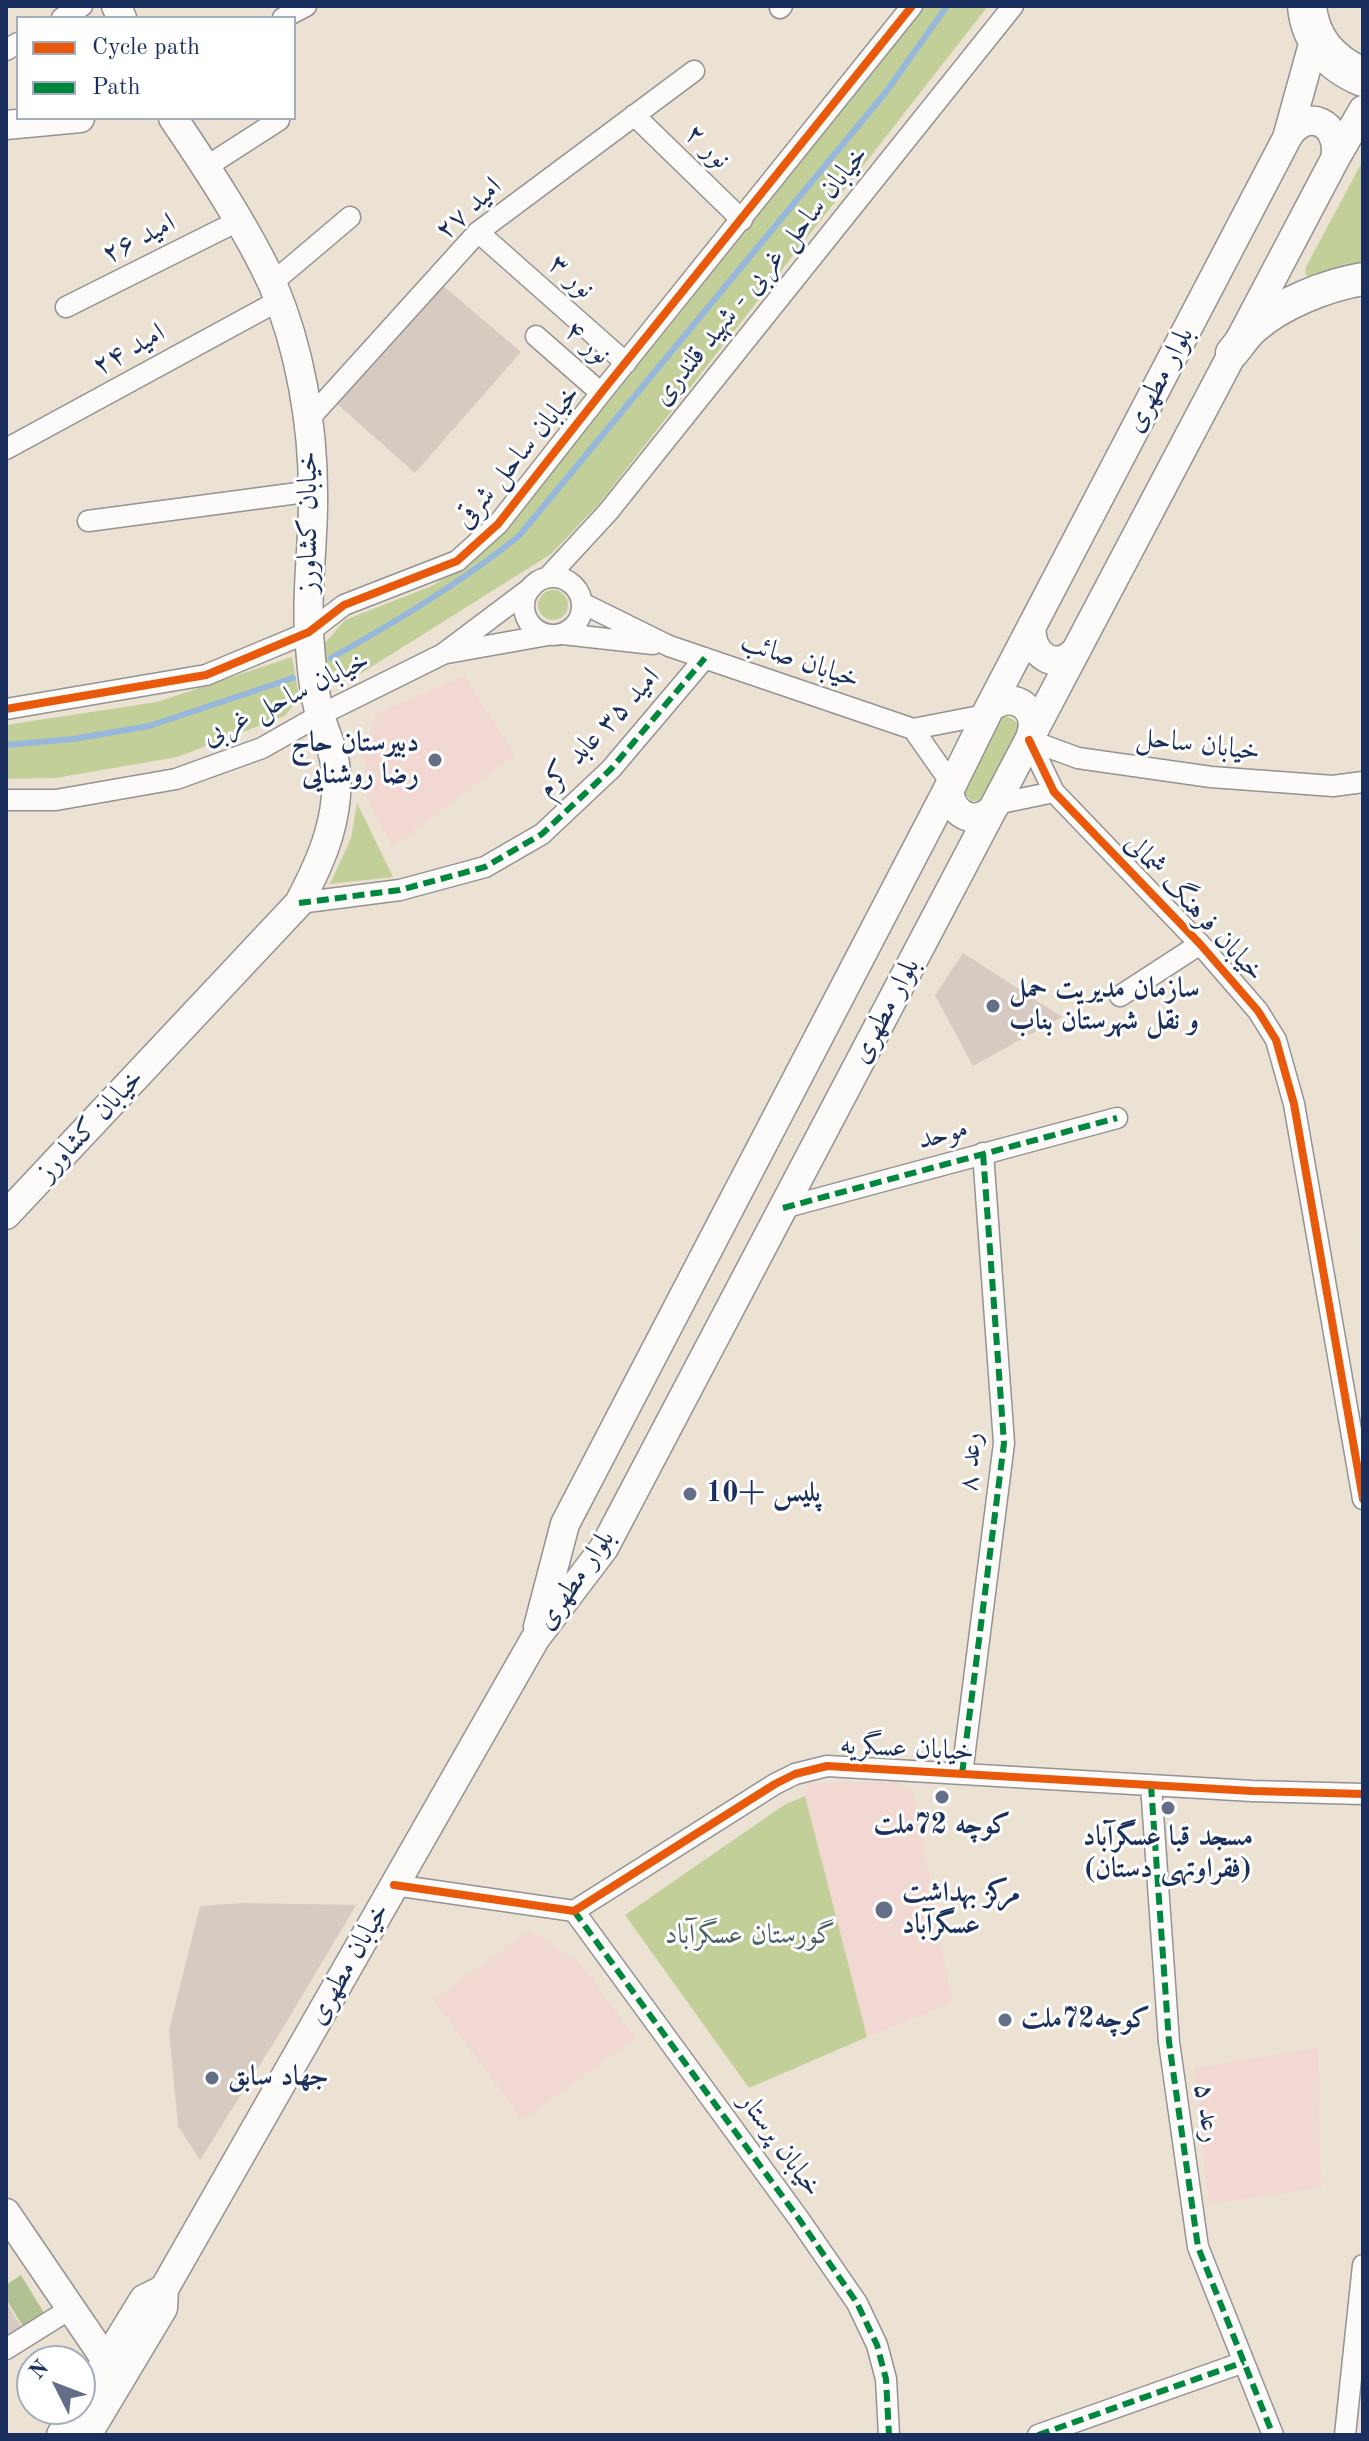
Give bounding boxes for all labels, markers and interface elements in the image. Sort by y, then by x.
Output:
legend [16,16,296,120]
text: Cycle path [92,36,200,60]
text: Path [92,76,141,100]
street label: نور ۲ [677,117,737,177]
street label: خیابان ساحل غربی - شهید قلندری [646,139,876,413]
street label: امید ۲۷ [429,171,509,247]
street label: امید ۲۶ [97,206,181,272]
street label: نور ۳ [541,248,601,306]
street label: نور ۴ [557,314,617,372]
street label: امید ۲۴ [87,316,171,384]
street label: بلوار مطهری [1118,321,1202,439]
street label: خیابان ساحل شرقی [448,378,588,536]
street label: خیابان کشاورز [292,451,326,593]
street label: خیابان صائب [736,625,864,697]
street label: خیابان ساحل غربی [197,644,375,754]
street label: امید ۳۵ عابد کرم [530,661,668,805]
street label: خیابان ساحل [1134,721,1262,769]
place label: دبیرستان حاج رضا روشنایی [291,727,419,793]
marker: دبیرستان حاج رضا روشنایی [426,751,444,769]
street label: خیابان فرهنگ شمالی [1117,827,1271,989]
street label: بلوار مطهری [844,952,928,1070]
place label: سازمان مدیریت حمل و نقل شهرستان بناب [1009,973,1200,1039]
marker: سازمان مدیریت حمل و نقل شهرستان بناب [984,997,1002,1015]
street label: خیابان کشاورز [30,1062,152,1188]
street label: موحد [914,1112,972,1158]
street label: رعد ۸ [952,1431,990,1493]
place label: پلیس +10 [706,1477,821,1511]
marker: پلیس +10 [681,1485,699,1503]
street label: بلوار مطهری [529,1523,623,1637]
street label: خیابان عسگریه [839,1729,975,1769]
marker: کوچه 72ملت [933,1788,951,1806]
marker: مسجد قبا عسگرآباد (فقراوتهی دستان) [1159,1799,1177,1817]
place label: کوچه 72ملت [873,1809,1011,1843]
place label: مسجد قبا عسگرآباد (فقراوتهی دستان) [1083,1821,1253,1887]
place label: مرکز بهداشت عسگرآباد [902,1877,1020,1943]
street label: خیابان مطهری [301,1897,397,2031]
marker: مرکز بهداشت عسگرآباد [873,1899,895,1921]
park label: گورستان عسگرآباد [665,1919,835,1953]
place label: کوچه72ملت [1021,2003,1150,2037]
marker: کوچه72ملت [996,2011,1014,2029]
place label: جهاد سابق [228,2061,329,2095]
marker: جهاد سابق [203,2069,221,2087]
street label: رعد ۵ [1186,2081,1228,2145]
street label: خیابان پرستار [731,2086,829,2204]
north arrow [16,2345,96,2425]
text: N [26,2357,53,2384]

